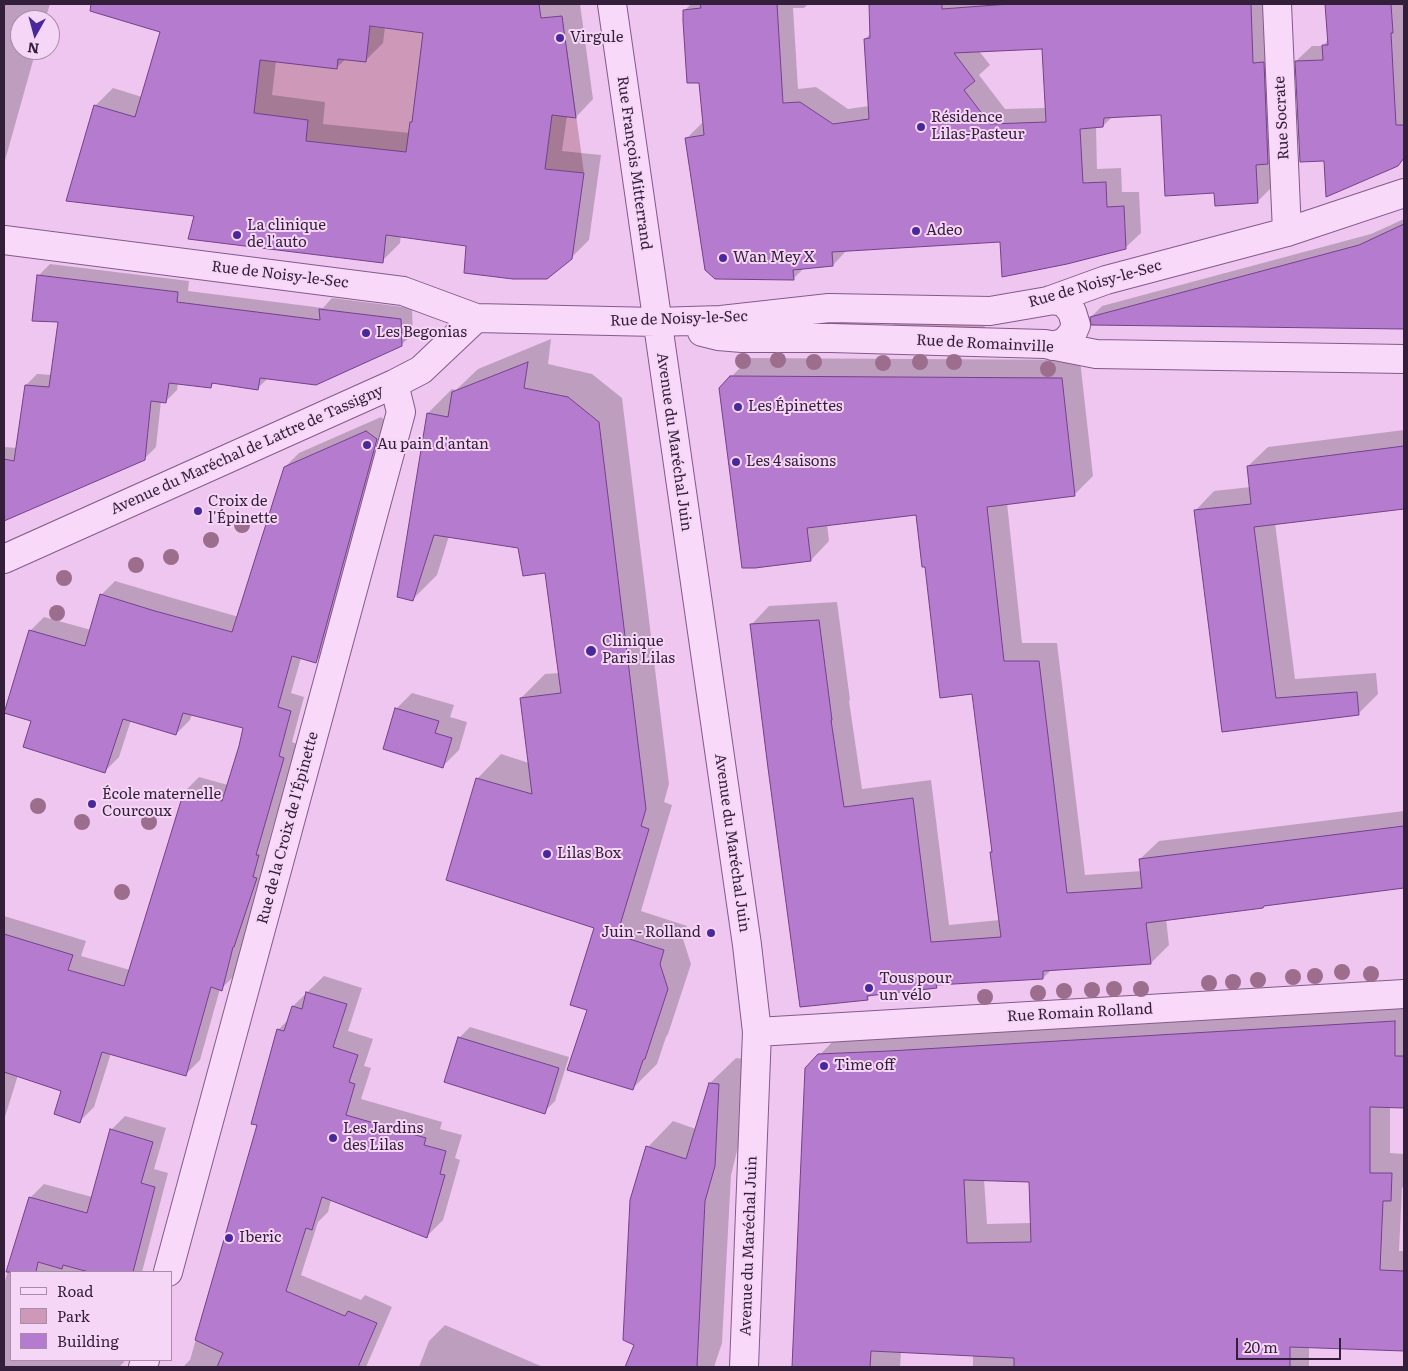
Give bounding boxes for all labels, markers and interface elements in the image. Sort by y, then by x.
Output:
north arrow [10,10,60,60]
place label: Virgule [570,29,623,47]
marker: Virgule [554,32,566,44]
text: N [26,38,40,60]
street label: Rue François Mitterrand [613,75,655,251]
street label: Rue Socrate [1271,75,1293,161]
place label: Résidence Lilas-Pasteur [931,109,1024,144]
marker: Résidence Lilas-Pasteur [915,121,927,133]
place label: La clinique de l'auto [247,217,326,252]
place label: Adeo [926,222,963,240]
marker: Adeo [910,225,922,237]
marker: La clinique de l'auto [231,229,243,241]
place label: Wan Mey X [733,249,815,267]
marker: Wan Mey X [717,252,729,264]
street label: Rue de Noisy-le-Sec [1026,256,1164,312]
street label: Rue de Noisy-le-Sec [210,258,350,292]
street label: Rue de Noisy-le-Sec [610,308,748,330]
place label: Les Begonias [376,324,467,342]
marker: Les Begonias [360,327,372,339]
street label: Rue de Romainville [916,331,1054,357]
street label: Avenue du Maréchal Juin [653,351,695,533]
street label: Avenue du Maréchal de Lattre de Tassigny [108,381,386,519]
place label: Les Épinettes [748,398,842,416]
marker: Les Épinettes [732,401,744,413]
place label: Au pain d'antan [377,436,489,454]
marker: Au pain d'antan [361,439,373,451]
place label: Les 4 saisons [746,453,836,471]
marker: Les 4 saisons [730,456,742,468]
place label: Croix de l'Épinette [208,493,278,528]
marker: Croix de l'Épinette [192,505,204,517]
place label: Clinique Paris Lilas [602,633,675,668]
marker: Clinique Paris Lilas [584,644,598,658]
street label: Rue de la Croix de l'Épinette [254,730,322,926]
street label: Avenue du Maréchal Juin [711,752,753,934]
place label: École maternelle Courcoux [102,786,221,821]
marker: École maternelle Courcoux [86,798,98,810]
place label: Lilas Box [557,845,621,863]
marker: Lilas Box [541,848,553,860]
place label: Juin - Rolland [601,924,701,942]
marker: Juin - Rolland [705,927,717,939]
place label: Tous pour un vélo [879,970,952,1005]
marker: Tous pour un vélo [863,982,875,994]
street label: Rue Romain Rolland [1007,1000,1153,1026]
place label: Time off [834,1057,895,1075]
marker: Time off [818,1060,830,1072]
place label: Les Jardins des Lilas [343,1120,423,1155]
marker: Les Jardins des Lilas [327,1132,339,1144]
street label: Avenue du Maréchal Juin [737,1156,761,1336]
place label: Iberic [239,1229,281,1247]
marker: Iberic [223,1232,235,1244]
legend [10,1271,172,1361]
text: Road [57,1279,93,1302]
text: Park [57,1304,90,1327]
scale bar [1238,1328,1343,1360]
text: Building [57,1329,119,1352]
text: 20 m [1244,1335,1278,1358]

